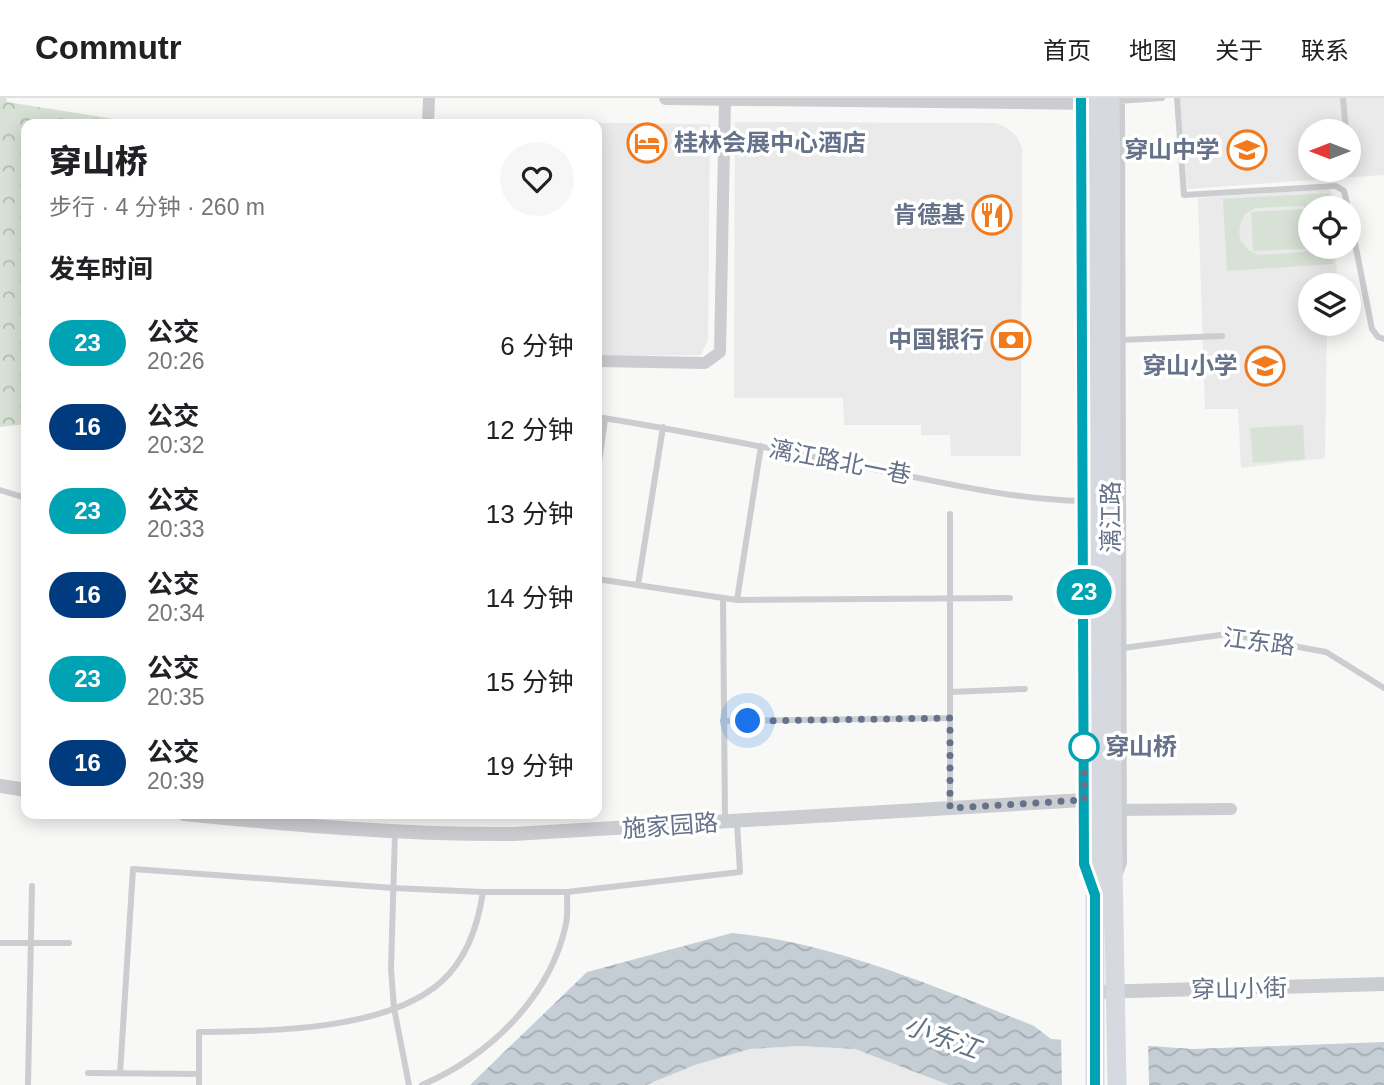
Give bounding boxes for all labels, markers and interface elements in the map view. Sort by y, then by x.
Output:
text: Commutr [35,29,182,66]
text: 首页 [1043,37,1091,64]
text: 地图 [1129,37,1177,64]
text: 关于 [1215,37,1263,64]
text: 联系 [1301,37,1349,64]
north arrow [1298,119,1362,182]
map controls [1298,119,1361,336]
hotel icon: 桂林会展中心酒店 [626,122,668,164]
place label: 桂林会展中心酒店 [674,129,866,156]
school or university icon: 穿山中学 [1226,129,1268,171]
place label: 穿山中学 [1124,136,1220,163]
button: heart [500,142,574,216]
text: 穿山桥 [49,143,148,180]
text: 步行 · 4 分钟 · 260 m [49,194,265,220]
restaurant icon: 肯德基 [971,194,1013,236]
button: locate [1298,196,1361,259]
place label: 肯德基 [893,201,965,228]
text: 发车时间 [49,254,153,284]
button: layers [1298,273,1361,336]
text: 公交 [147,317,199,347]
bank icon: 中国银行 [990,319,1032,361]
place label: 中国银行 [888,326,984,353]
text: 23 [74,329,101,356]
text: 6 分钟 [500,331,574,361]
school or university icon: 穿山小学 [1244,345,1286,387]
text: 20:26 [147,348,205,374]
place label: 穿山小学 [1142,352,1238,379]
text: 公交 [147,401,199,431]
text: 16 [74,413,101,440]
text: 12 分钟 [486,415,574,445]
text: 20:32 [147,432,205,458]
street label: 漓江路北一巷 [767,435,913,488]
street label: 漓江路 [1097,481,1124,553]
text: 公交 [147,485,199,515]
text: 23 [74,497,101,524]
text: 13 分钟 [486,499,574,529]
text: 20:33 [147,516,205,542]
text: 公交 [147,569,199,599]
line badge: 23 [1052,569,1116,615]
text: 23 [1071,578,1097,605]
text: 16 [74,581,101,608]
text: 14 分钟 [486,583,574,613]
text: 20:34 [147,600,205,626]
street label: 江东路 [1222,624,1296,659]
text: 公交 [147,653,199,683]
text: 23 [74,665,101,692]
text: 15 分钟 [486,667,574,697]
text: 20:35 [147,684,205,710]
your location [730,703,765,738]
marker: 穿山桥 [1069,732,1099,762]
place label: 穿山桥 [1105,733,1177,760]
text: 公交 [147,737,199,767]
text: 16 [74,749,101,776]
text: 19 分钟 [486,751,574,781]
text: 20:39 [147,768,205,794]
street label: 施家园路 [621,809,719,842]
street label: 穿山小街 [1191,974,1287,1003]
water label: 小东江 [900,1010,987,1065]

